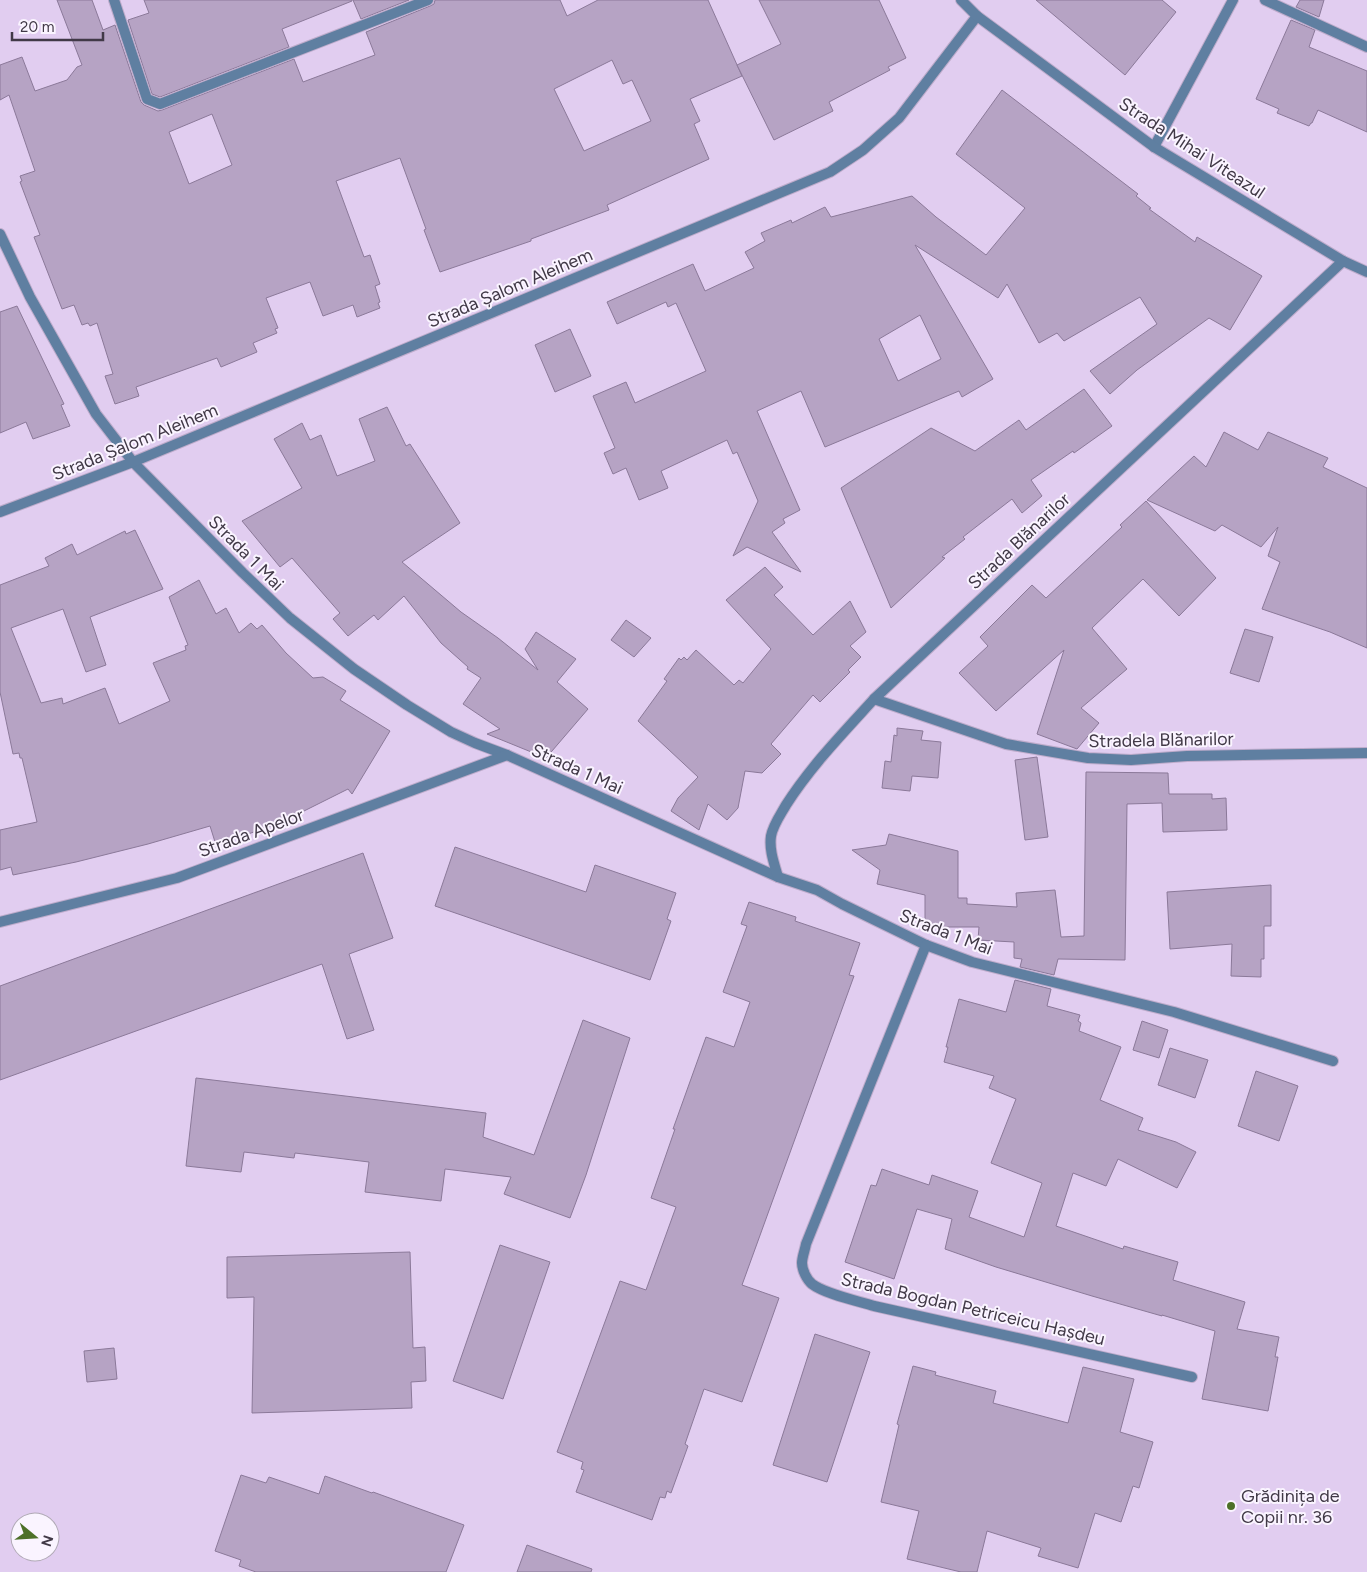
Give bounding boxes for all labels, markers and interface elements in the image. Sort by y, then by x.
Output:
scale bar [12,10,104,42]
text: 20 m [20,18,54,36]
street label: Strada Mihai Viteazul [1115,93,1269,203]
street label: Strada Șalom Aleihem [424,243,596,333]
street label: Strada Șalom Aleihem [49,399,221,485]
street label: Strada Blănarilor [963,488,1075,594]
street label: Strada 1 Mai [204,511,288,595]
street label: Stradela Blănarilor [1088,728,1234,752]
street label: Strada 1 Mai [528,739,626,799]
street label: Strada Apelor [195,804,307,862]
street label: Strada 1 Mai [896,904,996,960]
street label: Strada Bogdan Petriceicu Hașdeu [839,1268,1107,1350]
place label: Grădinița de Copii nr. 36 [1241,1485,1340,1528]
marker: Grădinița de Copii nr. 36 [1225,1500,1237,1512]
north arrow [10,1512,60,1562]
text: N [37,1533,57,1549]

